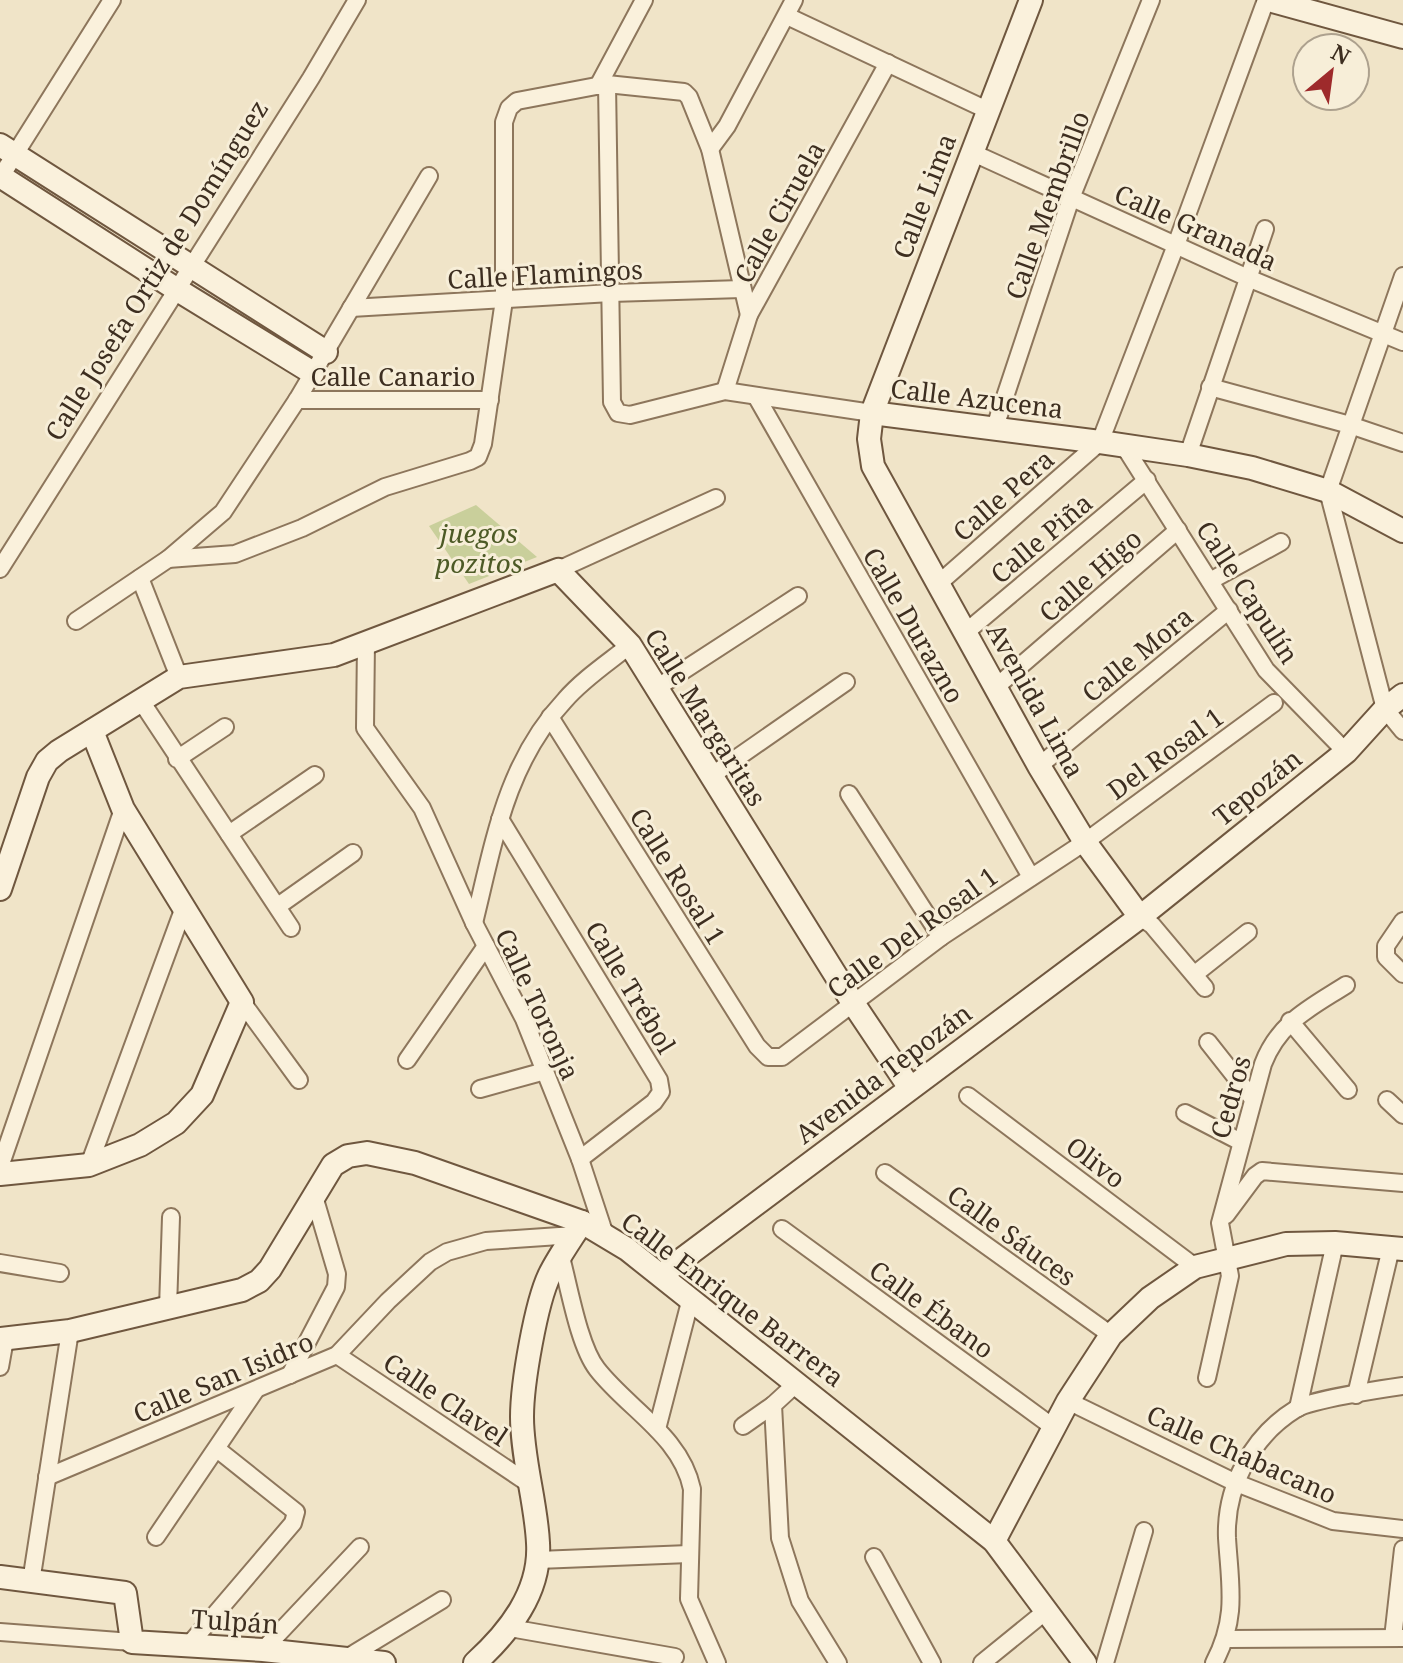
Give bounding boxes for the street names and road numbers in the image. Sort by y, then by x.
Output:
street label: Calle Josefa Ortiz de Domínguez [36,93,276,447]
street label: Calle Membrillo [996,106,1098,304]
street label: Calle Lima [884,128,964,264]
street label: Calle Ciruela [725,135,833,289]
street label: Calle Granada [1109,175,1283,279]
street label: Calle Flamingos [446,251,644,297]
street label: Calle Canario [311,358,475,394]
street label: Calle Azucena [889,370,1065,426]
street label: Calle Pera [945,441,1061,549]
street label: Calle Piña [982,485,1100,591]
street label: Calle Capulín [1188,514,1308,671]
street label: Calle Higo [1031,520,1149,630]
street label: Calle Durazno [855,541,973,709]
street label: Calle Mora [1074,598,1200,710]
street label: Avenida Lima [979,616,1093,784]
street label: Calle Margaritas [637,621,775,813]
street label: Del Rosal 1 [1100,699,1230,807]
street label: Tepozán [1205,740,1309,834]
street label: Calle Rosal 1 [622,801,734,951]
street label: Calle Del Rosal 1 [819,858,1005,1006]
street label: Calle Trébol [577,914,685,1060]
street label: Calle Toronja [487,922,589,1086]
street label: Avenida Tepozán [787,995,979,1151]
street label: Cedros [1201,1051,1259,1143]
street label: Olivo [1059,1128,1133,1196]
street label: Calle Sáuces [940,1176,1084,1294]
street label: Calle Enrique Barrera [614,1203,852,1395]
street label: Calle Ébano [862,1252,1002,1366]
street label: Calle San Isidro [127,1323,319,1431]
street label: Calle Clavel [377,1344,515,1454]
street label: Calle Chabacano [1141,1396,1343,1512]
street label: Tulpán [190,1600,280,1642]

